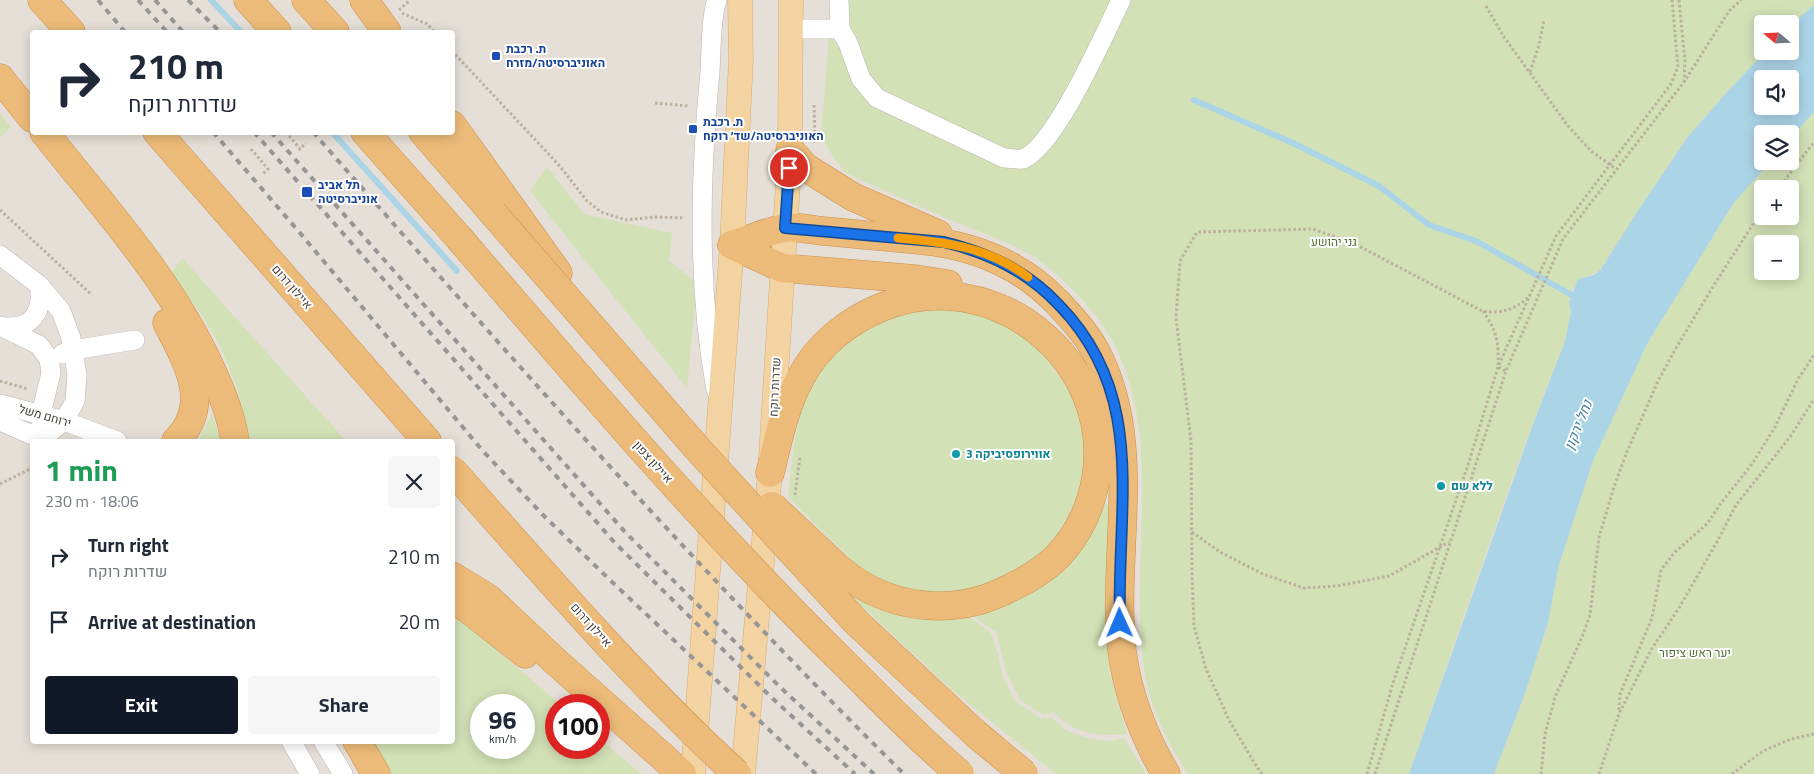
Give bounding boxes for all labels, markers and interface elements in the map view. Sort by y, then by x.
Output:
north arrow [1754,15,1799,60]
map controls [1754,15,1799,280]
text: 210 m [128,39,224,93]
place label: ת. רכבת האוניברסיטה/מזרח [506,39,605,72]
icon: right [45,50,110,115]
marker: ת. רכבת האוניברסיטה/מזרח [490,50,502,62]
button: sound [1754,70,1799,115]
text: שדרות רוקח [128,87,237,121]
place label: ת. רכבת האוניברסיטה/שד׳ רוקח [703,112,824,145]
marker: ת. רכבת האוניברסיטה/שד׳ רוקח [687,123,699,135]
button: layers [1754,125,1799,170]
pin [768,147,810,189]
icon: arrive [775,154,803,182]
place label: תל אביב אוניברסיטה [318,175,378,208]
button: + [1754,180,1799,225]
marker: תל אביב אוניברסיטה [300,185,314,199]
park label: גני יהושע [1311,232,1357,251]
button: − [1754,235,1799,280]
street label: איילון דרום [267,260,317,314]
street label: שדרות רוקח [763,357,786,417]
water label: נחל ירקון [1558,396,1597,453]
street label: ירוחם משל [17,399,74,432]
street label: איילון צפון [629,436,678,487]
place label: אווירופסיביקה 3 [966,444,1051,463]
text: 1 min [45,447,118,493]
marker: אווירופסיביקה 3 [950,448,962,460]
button: close [388,456,440,508]
place label: ללא שם [1451,476,1493,495]
marker: ללא שם [1435,480,1447,492]
text: 230 m · 18:06 [45,489,139,513]
text: Turn right [88,530,169,559]
text: 210 m [388,542,440,571]
icon: right [45,543,73,571]
text: שדרות רוקח [88,559,167,583]
position arrow [1093,596,1145,648]
street label: איילון דרום [566,598,617,651]
text: Arrive at destination [88,607,256,636]
text: 20 m [399,607,440,636]
icon: arrive [45,608,73,636]
park label: יער ראש ציפור [1659,643,1731,662]
button: Exit [45,676,238,734]
button: Share [248,676,440,734]
speed limit sign: 100 [545,694,610,759]
text: 96 [488,701,517,739]
text: km/h [489,729,516,748]

